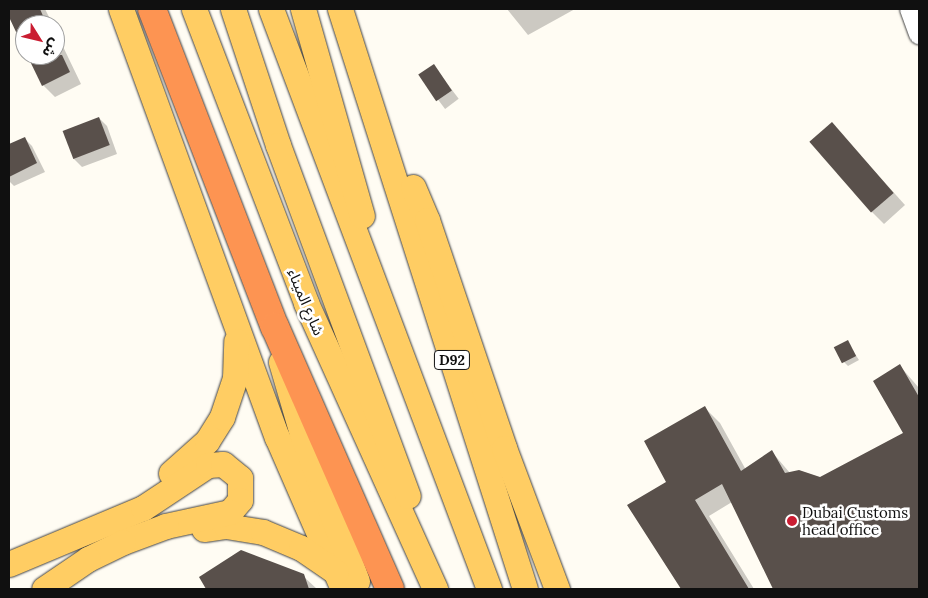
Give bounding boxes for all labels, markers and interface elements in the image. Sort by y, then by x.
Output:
north arrow [15,15,65,65]
text: ش [38,35,64,61]
street label: شارع الميناء [284,266,328,338]
road number: D92 [433,348,471,372]
place label: Dubai Customs head office [802,503,908,538]
marker: Dubai Customs head office [786,515,798,527]

